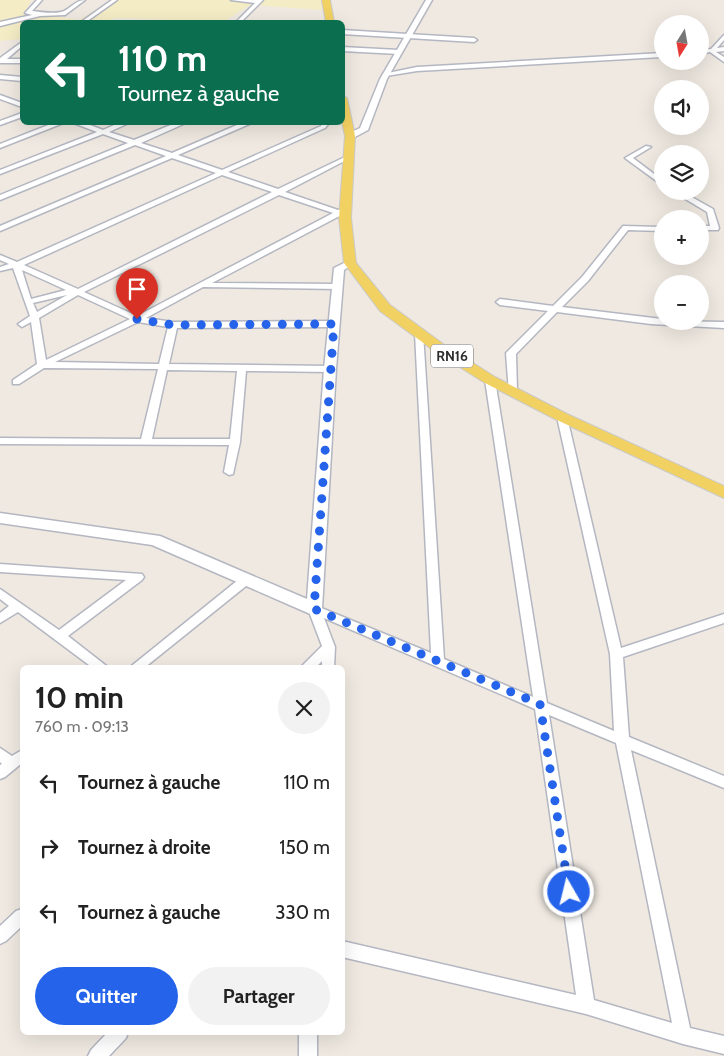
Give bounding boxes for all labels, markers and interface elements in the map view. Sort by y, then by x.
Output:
north arrow [654,15,709,70]
map controls [654,15,709,330]
text: 110 m [118,37,207,80]
icon: left [35,40,100,105]
text: Tournez à gauche [118,80,279,107]
button: sound [654,80,709,135]
button: layers [654,145,709,200]
button: + [654,210,709,265]
pin [116,268,158,319]
icon: arrive [123,275,151,303]
button: − [654,275,709,330]
road number: RN16 [431,344,473,368]
text: 10 min [35,679,124,716]
button: close [278,682,330,734]
text: 760 m · 09:13 [35,717,129,736]
icon: left [35,769,63,797]
text: Tournez à gauche [78,771,220,794]
text: 110 m [283,771,330,794]
icon: right [35,834,63,862]
text: Tournez à droite [78,836,211,859]
text: 150 m [279,836,330,859]
position arrow [542,865,594,917]
icon: left [35,899,63,927]
text: Tournez à gauche [78,901,220,924]
text: 330 m [275,901,330,924]
button: Quitter [35,967,178,1025]
button: Partager [188,967,330,1025]

